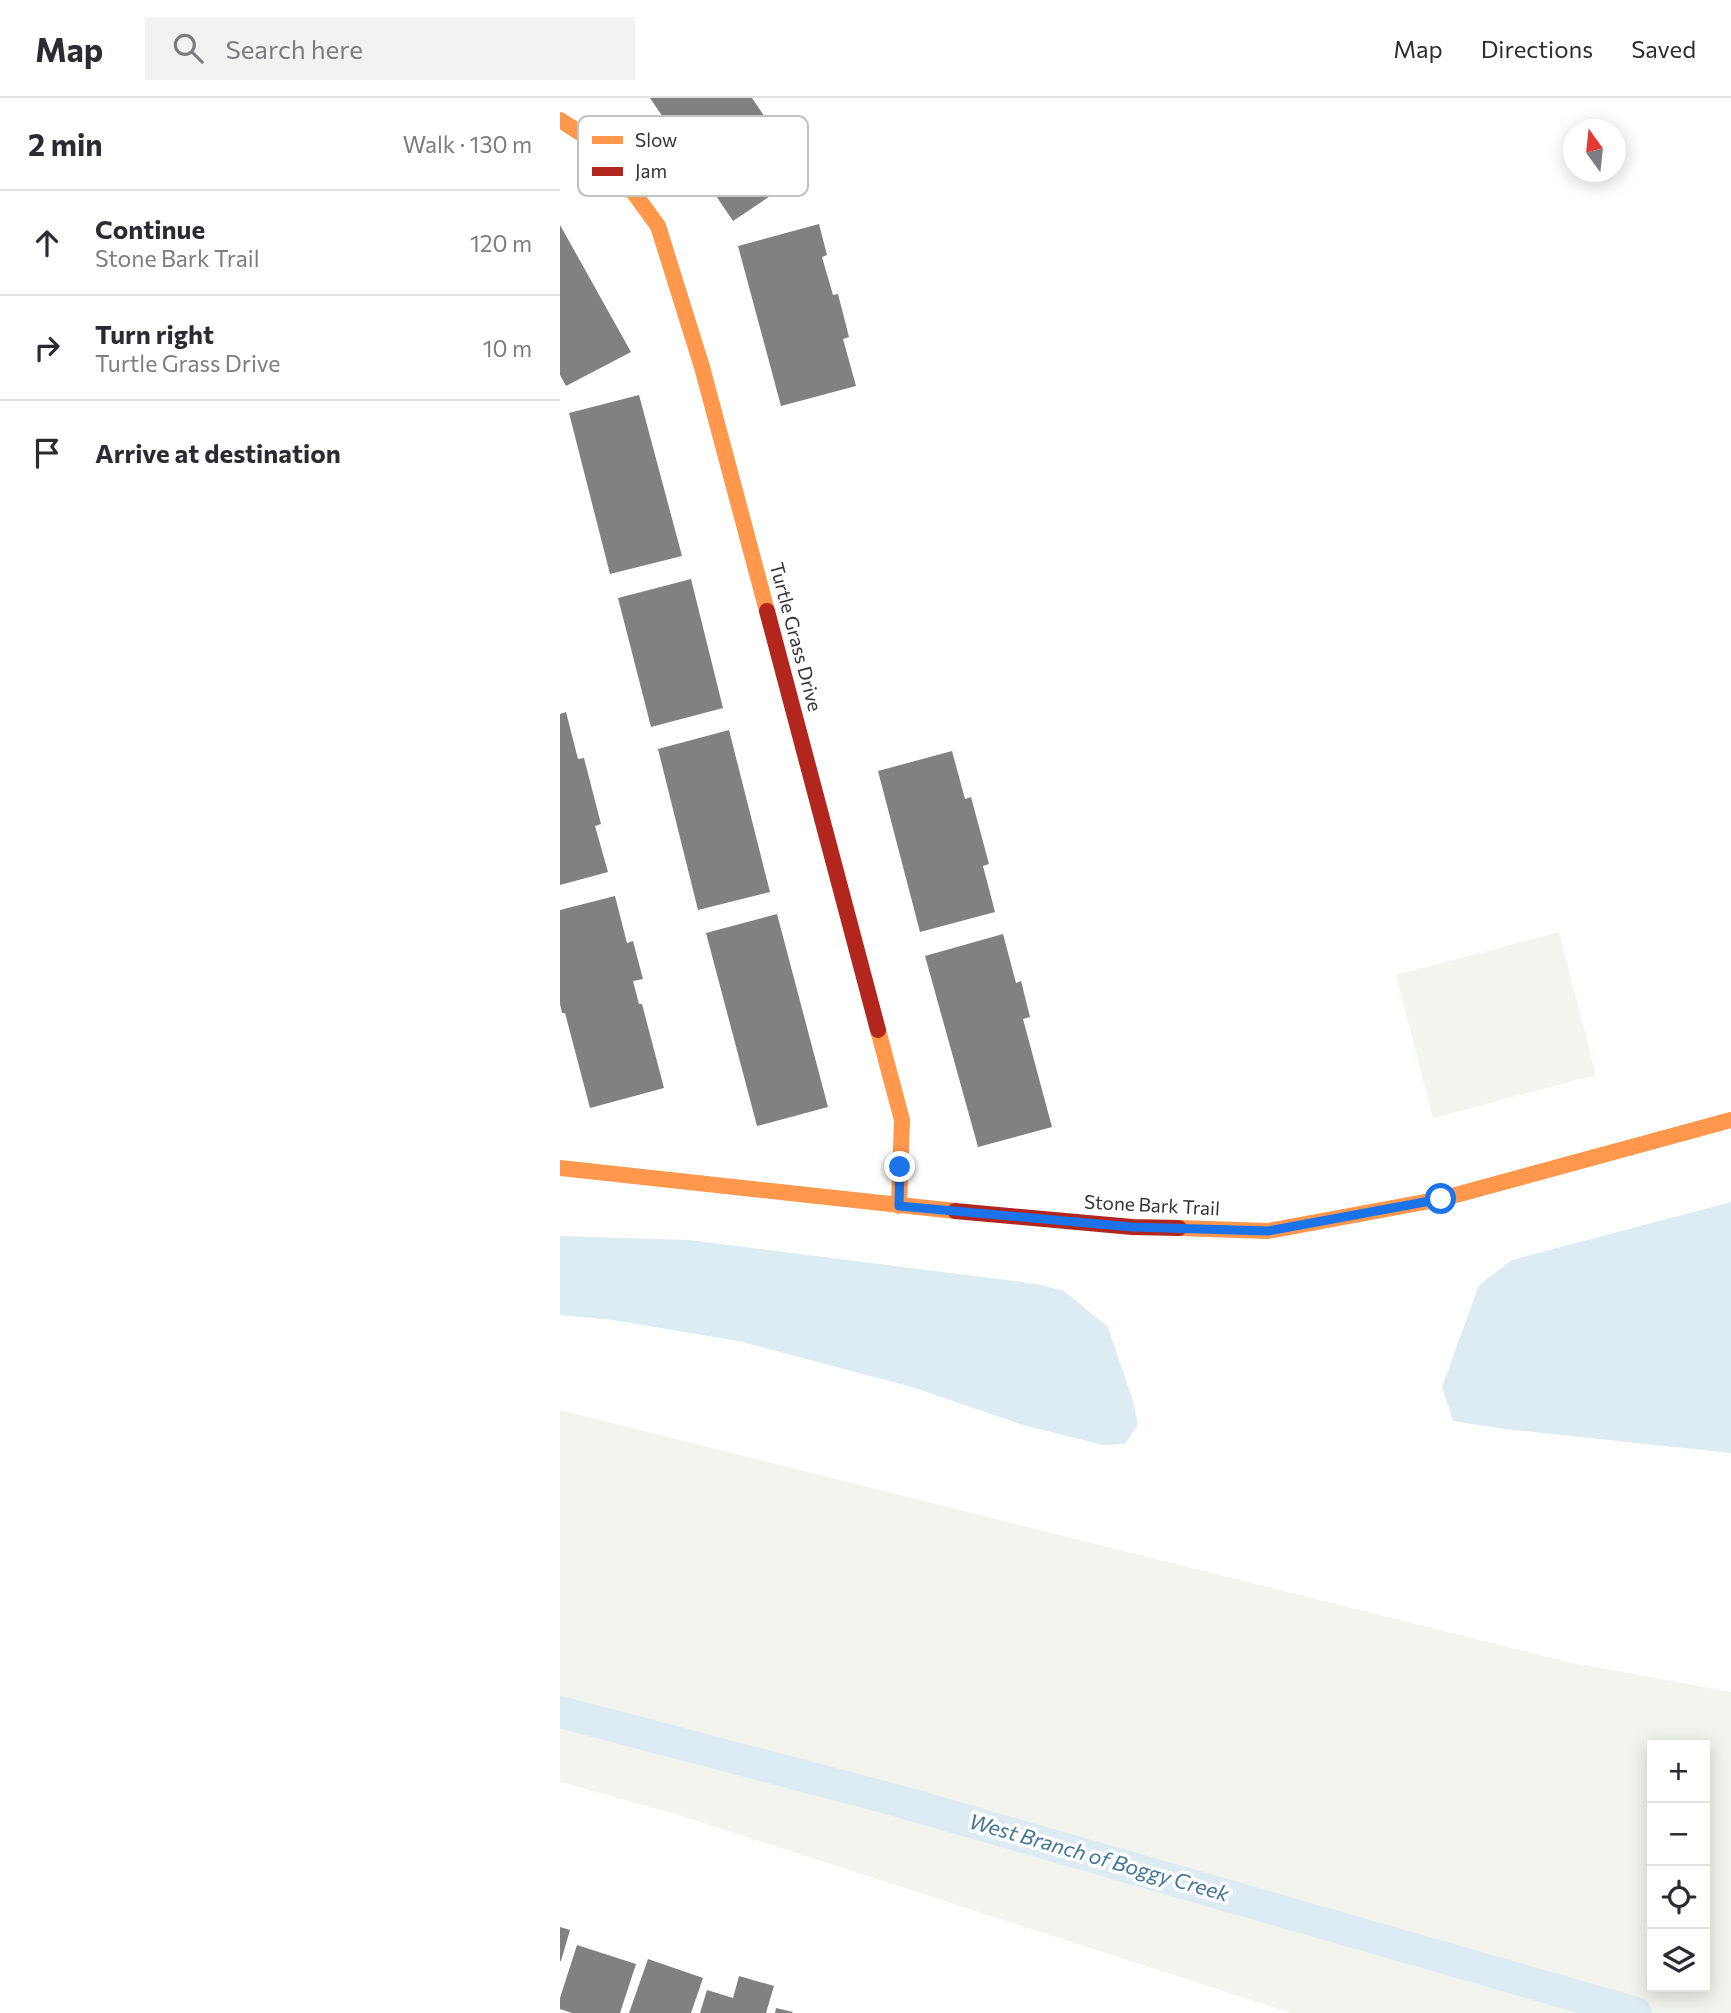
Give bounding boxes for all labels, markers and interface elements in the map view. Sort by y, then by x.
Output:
search box [145,17,635,80]
text: Map [35,28,103,69]
icon: search [169,29,207,67]
text: Search here [225,33,363,64]
text: Map [1393,34,1443,63]
text: Directions [1481,34,1593,63]
text: Saved [1631,34,1696,63]
legend [578,116,808,196]
north arrow [1563,119,1626,182]
text: 2 min [28,125,103,162]
text: Slow [635,128,677,151]
text: Walk · 130 m [403,130,532,158]
text: Jam [635,159,667,182]
text: Continue [95,213,205,244]
icon: ahead [28,224,66,262]
text: 120 m [470,229,532,257]
text: Stone Bark Trail [95,244,259,272]
text: Turn right [95,318,214,349]
icon: right [28,329,66,367]
text: 10 m [483,334,532,362]
text: Turtle Grass Drive [95,349,280,377]
icon: arrive [28,434,66,472]
text: Arrive at destination [95,437,341,468]
street label: Turtle Grass Drive [766,560,827,714]
route end [884,1151,915,1182]
route start [1425,1183,1456,1214]
street label: Stone Bark Trail [1084,1189,1220,1220]
map controls [1647,1740,1710,1992]
button: + [1647,1740,1710,1803]
button: − [1647,1803,1710,1866]
water label: West Branch of Boggy Creek [967,1807,1233,1906]
button: locate [1647,1866,1710,1929]
button: layers [1647,1929,1710,1992]

